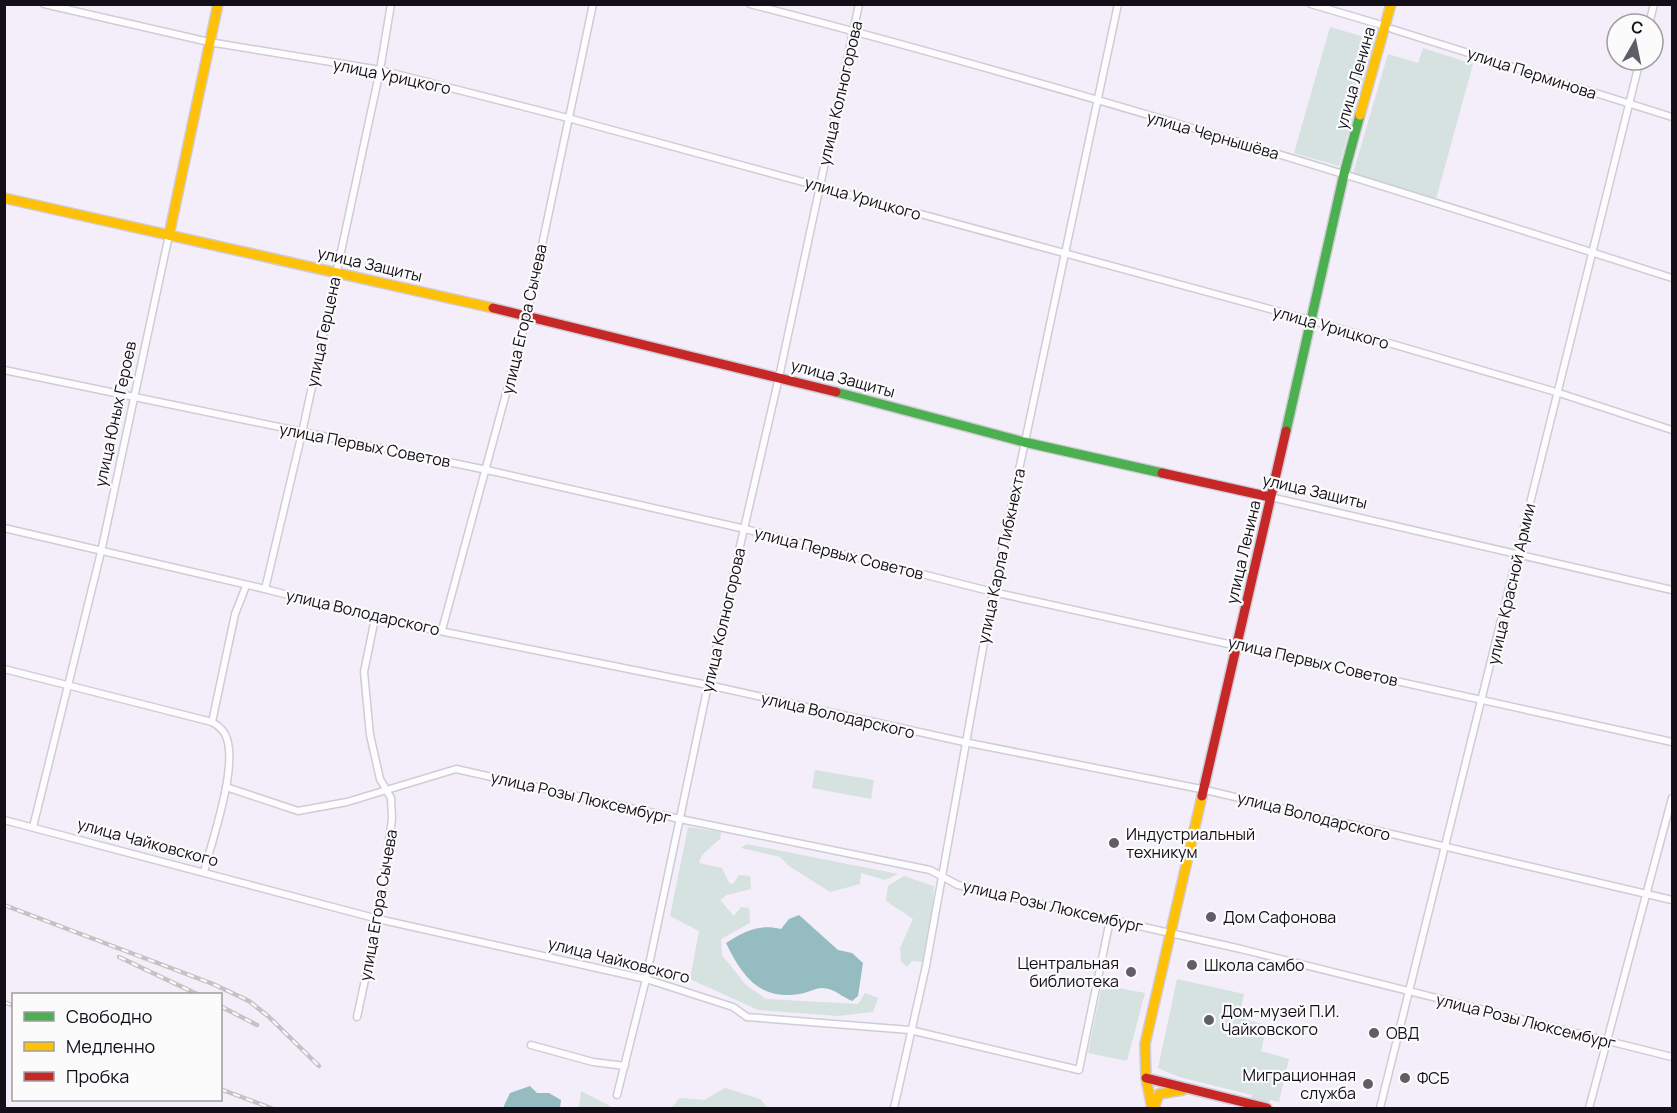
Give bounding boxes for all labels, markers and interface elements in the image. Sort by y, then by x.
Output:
north arrow [1605,12,1665,72]
text: С [1630,15,1645,39]
street label: улица Колногорова [813,18,867,168]
street label: улица Ленина [1330,24,1380,132]
street label: улица Перминова [1464,42,1600,104]
street label: улица Урицкого [331,53,453,99]
street label: улица Чернышёва [1144,106,1282,164]
street label: улица Урицкого [802,171,924,225]
street label: улица Защиты [315,241,425,287]
street label: улица Егора Сычева [496,242,552,396]
street label: улица Герцена [301,275,345,389]
street label: улица Урицкого [1270,300,1392,354]
street label: улица Юных Героев [89,339,141,489]
street label: улица Защиты [788,354,898,402]
street label: улица Первых Советов [278,418,453,472]
street label: улица Карла Либкнехта [972,466,1030,646]
street label: улица Защиты [1260,468,1370,514]
street label: улица Ленина [1220,498,1266,606]
street label: улица Красной Армии [1482,501,1540,667]
street label: улица Первых Советов [752,521,926,585]
street label: улица Колногорова [696,545,750,695]
street label: улица Володарского [284,584,442,640]
street label: улица Первых Советов [1226,631,1401,691]
street label: улица Володарского [759,687,917,743]
street label: улица Розы Люксембург [489,766,674,829]
street label: улица Володарского [1235,786,1393,846]
street label: улица Чайковского [75,813,221,871]
place label: Индустриальный техникум [1126,823,1255,863]
street label: улица Егора Сычева [354,827,402,983]
marker: Индустриальный техникум [1107,836,1121,850]
street label: улица Розы Люксембург [961,875,1146,938]
place label: Дом Сафонова [1223,906,1336,928]
marker: Дом Сафонова [1204,910,1218,924]
street label: улица Чайковского [546,932,692,988]
place label: Центральная библиотека [1018,952,1119,992]
place label: Школа самбо [1204,954,1305,976]
marker: Школа самбо [1185,958,1199,972]
marker: Центральная библиотека [1124,965,1138,979]
street label: улица Розы Люксембург [1434,988,1619,1054]
legend [12,993,222,1101]
place label: Дом-музей П.И. Чайковского [1221,1000,1339,1040]
text: Свободно [66,1004,152,1028]
marker: Дом-музей П.И. Чайковского [1202,1013,1216,1027]
place label: ОВД [1386,1022,1419,1044]
marker: ОВД [1367,1026,1381,1040]
text: Медленно [66,1034,155,1058]
text: Пробка [66,1064,129,1088]
place label: Миграционная служба [1243,1064,1356,1104]
place label: ФСБ [1417,1067,1450,1089]
marker: ФСБ [1398,1071,1412,1085]
marker: Миграционная служба [1361,1077,1375,1091]

